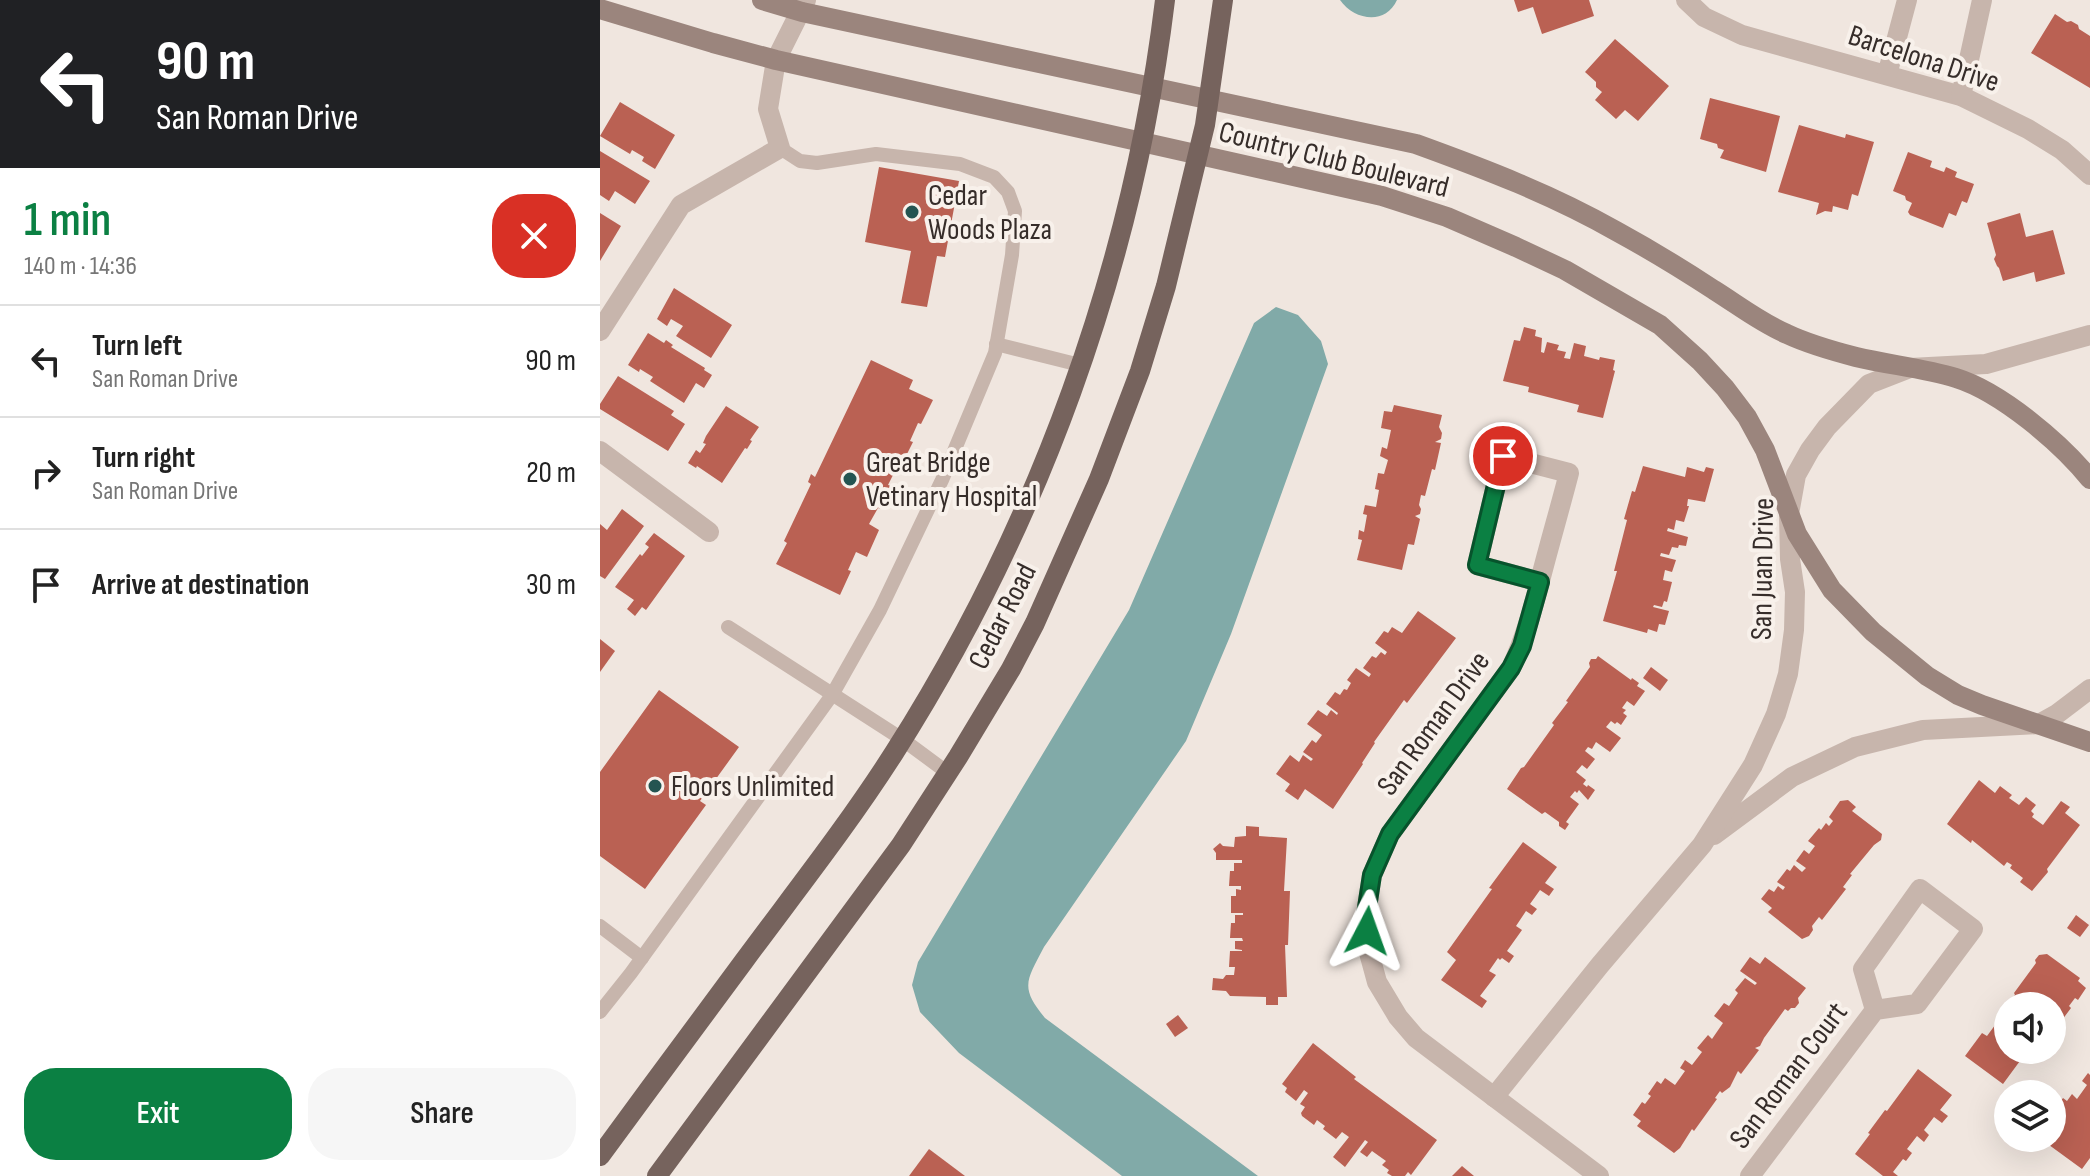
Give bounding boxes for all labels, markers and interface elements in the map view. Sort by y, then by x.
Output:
street label: Barcelona Drive [1844,18,2004,100]
text: 90 m [156,29,255,96]
icon: left [24,32,128,136]
text: San Roman Drive [156,97,359,140]
street label: Country Club Boulevard [1215,114,1452,206]
place label: Cedar Woods Plaza [928,178,1052,248]
text: 1 min [24,192,111,249]
button: close [492,194,576,278]
marker: Cedar Woods Plaza [903,203,921,221]
text: 140 m · 14:36 [24,251,137,282]
text: Turn left [92,328,182,364]
icon: left [24,339,68,383]
text: 90 m [525,343,576,379]
text: San Roman Drive [92,364,238,395]
pin [1469,422,1537,490]
icon: arrive [1481,434,1525,478]
text: Turn right [92,440,195,476]
place label: Great Bridge Vetinary Hospital [866,445,1037,515]
icon: right [24,451,68,495]
text: 20 m [526,455,576,491]
marker: Great Bridge Vetinary Hospital [841,470,859,488]
text: San Roman Drive [92,476,238,507]
street label: San Juan Drive [1744,498,1782,640]
street label: Cedar Road [961,558,1045,675]
icon: arrive [24,563,68,607]
text: Arrive at destination [92,567,309,603]
text: 30 m [526,567,576,603]
street label: San Roman Drive [1370,645,1498,802]
place label: Floors Unlimited [671,769,834,805]
marker: Floors Unlimited [646,777,664,795]
position arrow [1325,889,1409,973]
map controls [1994,992,2066,1152]
button: sound [1994,992,2066,1064]
street label: San Roman Court [1722,995,1855,1156]
button: Exit [24,1068,292,1160]
button: Share [308,1068,576,1160]
button: layers [1994,1080,2066,1152]

